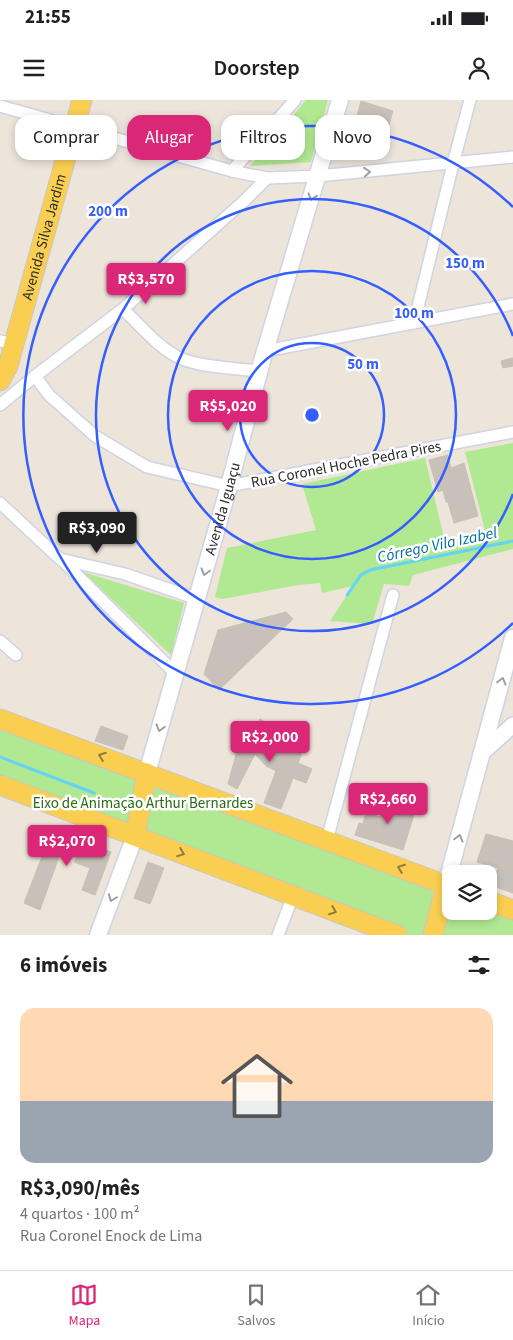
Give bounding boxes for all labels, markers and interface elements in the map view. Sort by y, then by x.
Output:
text: 21:55 [25,4,71,31]
text: Doorstep [213,52,300,84]
icon: menu [20,54,48,82]
icon: person [465,54,493,82]
chip: Comprar [15,115,117,160]
chip: Alugar [127,115,211,160]
chip: Filtros [221,115,305,160]
chip: Novo [315,115,390,160]
one-way arrow [363,167,371,178]
street label: Avenida Silva Jardim [17,171,72,303]
one-way arrow [307,193,317,201]
text: 200 m [88,201,128,222]
text: 150 m [445,253,485,274]
pin: R$3,570 [100,262,192,305]
text: R$3,570 [118,268,174,290]
text: 100 m [394,303,434,324]
text: 50 m [347,354,379,375]
pin: R$5,020 [182,390,274,432]
text: R$5,020 [200,395,256,417]
centre of rings [303,406,321,424]
street label: Rua Coronel Hoche Pedra Pires [249,436,443,493]
street label: Avenida Iguaçu [200,460,246,558]
pin: R$3,090 [51,512,143,554]
text: R$3,090 [69,517,125,539]
water label: Córrego Vila Izabel [375,522,499,568]
one-way arrow [200,568,210,576]
one-way arrow [496,677,506,685]
pin: R$2,000 [224,720,316,763]
one-way arrow [156,724,166,732]
text: R$2,000 [242,726,298,748]
one-way arrow [98,752,106,762]
pin: R$2,660 [342,782,434,825]
text: R$2,660 [360,788,416,810]
park label: Eixo de Animação Arthur Bernardes [33,793,253,814]
pin: R$2,070 [21,824,113,867]
text: R$2,070 [39,830,95,852]
one-way arrow [453,833,464,842]
one-way arrow [176,847,185,857]
one-way arrow [397,864,405,874]
map controls [442,865,497,920]
button: layers [442,865,497,920]
one-way arrow [108,893,118,902]
one-way arrow [328,905,337,915]
text: 6 imóveis [20,950,107,980]
icon: filters [465,951,493,979]
icon: home [212,1041,302,1131]
text: R$3,090/mês [20,1173,140,1203]
text: 4 quartos · 100 m² [20,1203,139,1225]
text: Rua Coronel Enock de Lima [20,1225,202,1247]
tab: Mapa [68,1281,100,1331]
tab: Salvos [237,1281,275,1331]
tab: Início [412,1281,445,1331]

